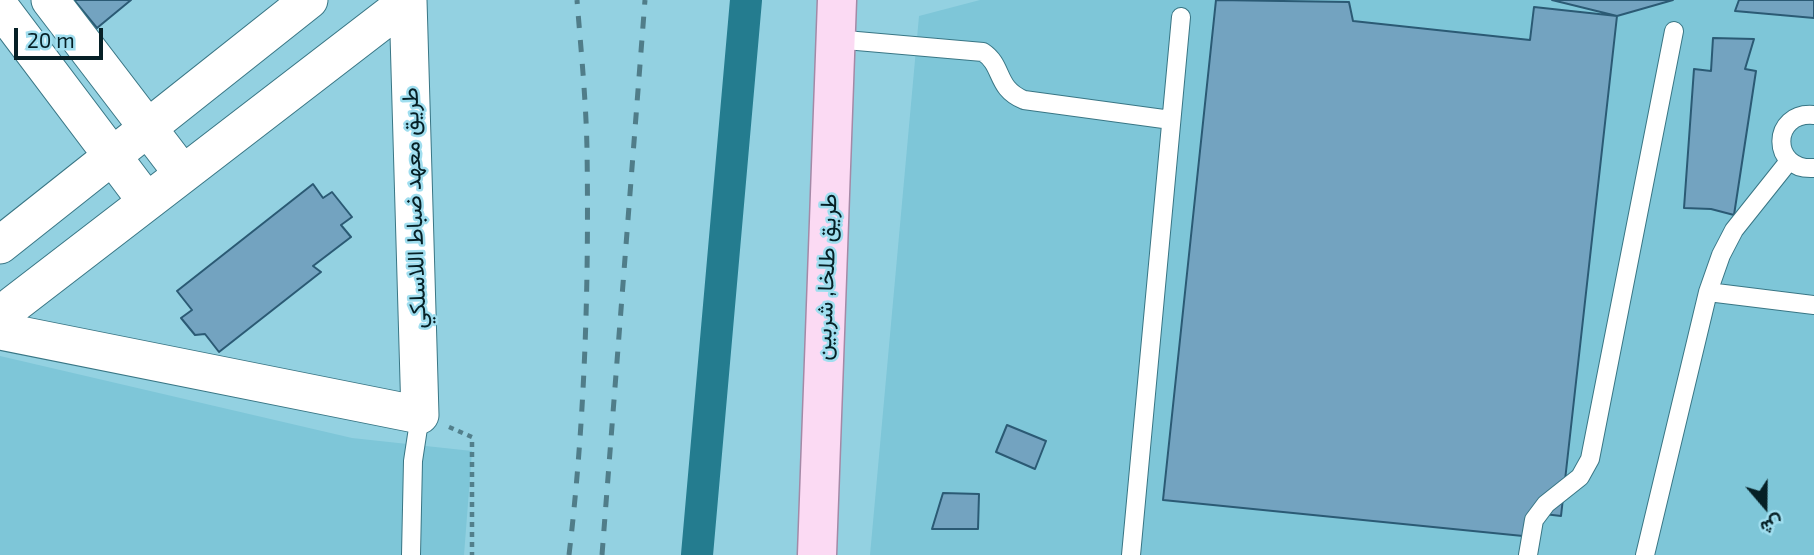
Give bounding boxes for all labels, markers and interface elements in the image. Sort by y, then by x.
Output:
scale bar [18,14,107,58]
text: 20 m [27,27,75,52]
street label: طريق معهد ضباط اللاسلكي [396,87,432,329]
street label: طريق طلخا, شربين [809,193,843,361]
north arrow [1730,471,1800,541]
text: ش [1758,511,1787,541]

